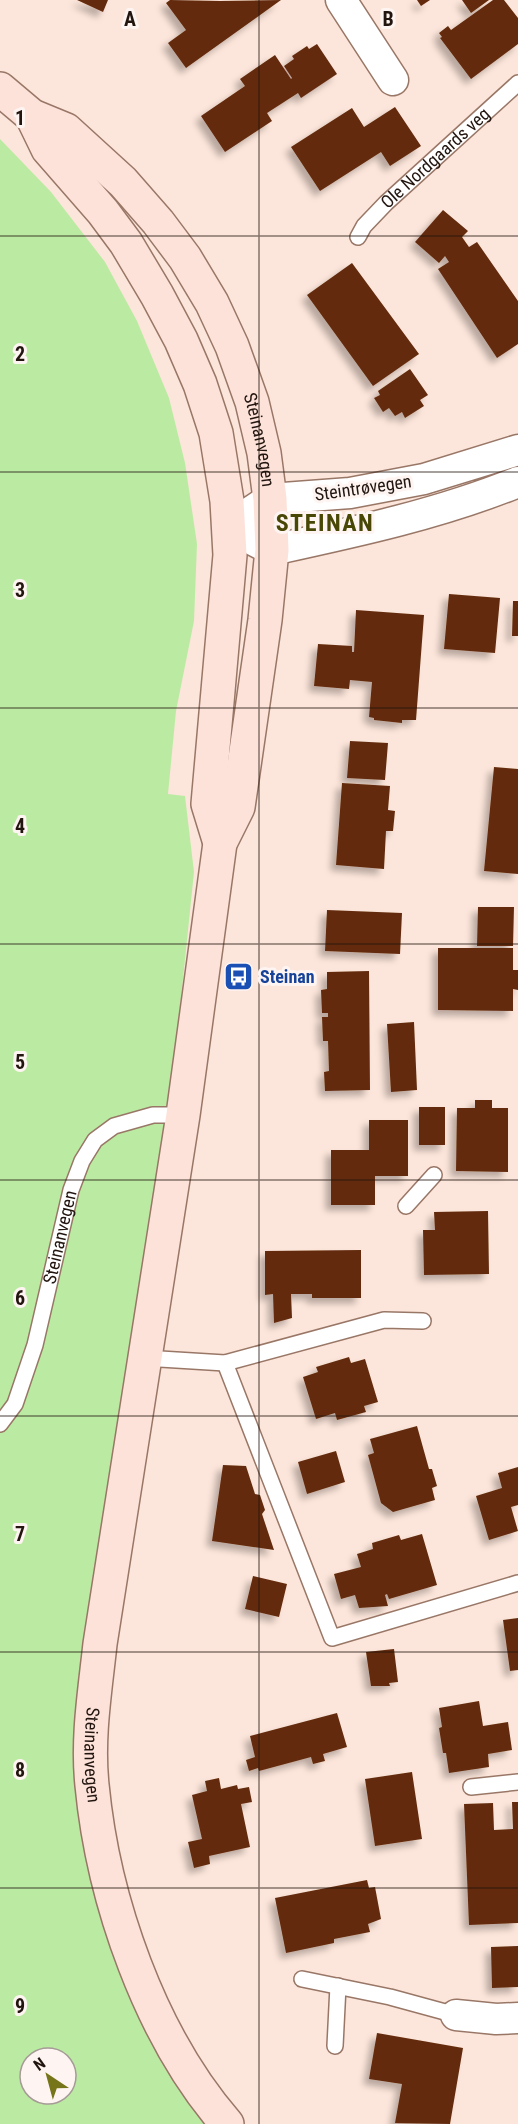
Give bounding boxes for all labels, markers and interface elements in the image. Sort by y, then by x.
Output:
text: A [124,7,136,31]
text: B [382,7,394,31]
street label: Ole Nordgaards veg [376,103,494,213]
text: 1 [15,106,25,130]
text: 2 [15,342,25,366]
street label: Steinanvegen [240,390,279,488]
street label: Steintrøvegen [313,470,413,505]
district label: STEINAN [276,509,374,537]
text: 3 [15,578,25,602]
text: 4 [15,814,25,838]
bus stop icon: Steinan [223,961,255,993]
place label: Steinan [260,966,315,987]
text: 5 [15,1050,25,1074]
street label: Steinanvegen [39,1188,81,1286]
text: 6 [15,1286,25,1310]
text: 7 [15,1522,25,1546]
street label: Steinanvegen [80,1706,105,1804]
text: 8 [15,1758,25,1782]
text: 9 [15,1994,25,2018]
north arrow [18,2046,78,2106]
text: N [30,2054,49,2075]

